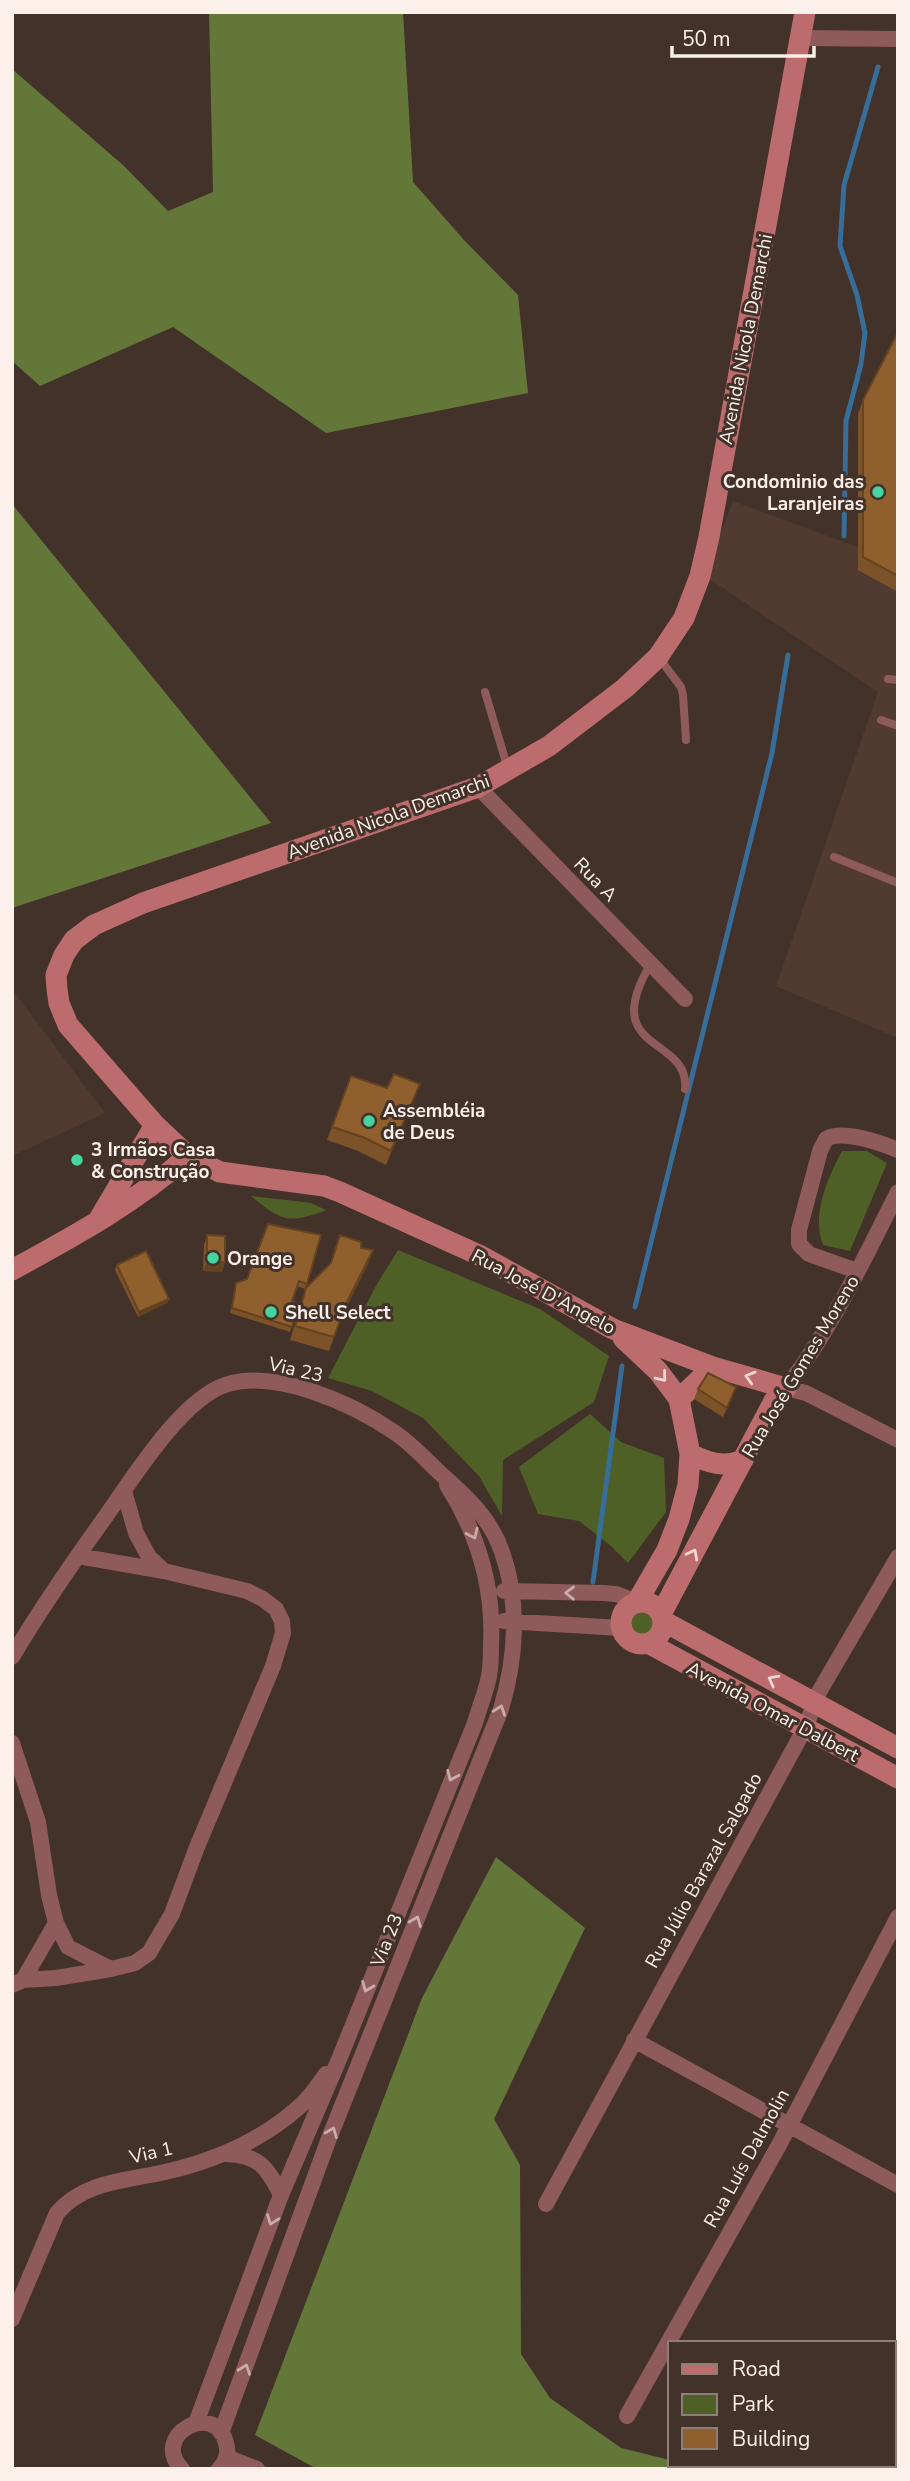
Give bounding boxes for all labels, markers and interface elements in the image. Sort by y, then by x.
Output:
scale bar [672,14,814,58]
text: 50 m [682,25,731,53]
street label: Avenida Nicola Demarchi [713,232,779,447]
place label: Condominio das Laranjeiras [723,469,864,517]
marker: Condominio das Laranjeiras [870,484,886,500]
street label: Avenida Nicola Demarchi [283,768,493,866]
street label: Rua A [568,852,623,908]
place label: Assembléia de Deus [383,1098,485,1146]
marker: Assembléia de Deus [361,1113,377,1129]
place label: 3 Irmãos Casa & Construção [91,1137,215,1185]
marker: 3 Irmãos Casa & Construção [69,1152,85,1168]
street label: Rua José D'Angelo [467,1243,620,1341]
place label: Orange [227,1246,293,1272]
marker: Orange [205,1250,221,1266]
street label: Rua José Gomes Moreno [736,1270,866,1463]
place label: Shell Select [285,1300,391,1326]
marker: Shell Select [263,1304,279,1320]
street label: Via 23 [265,1351,326,1389]
one-way arrow [654,1368,666,1381]
one-way arrow [744,1371,756,1386]
one-way arrow [465,1526,479,1539]
one-way arrow [685,1548,699,1561]
one-way arrow [564,1585,575,1600]
street label: Avenida Omar Dalbert [682,1655,864,1769]
one-way arrow [768,1675,780,1688]
one-way arrow [492,1704,506,1716]
street label: Rua Júlio Barazal Salgado [639,1768,769,1973]
one-way arrow [446,1769,460,1781]
street label: Via 23 [364,1910,409,1972]
one-way arrow [408,1916,422,1928]
one-way arrow [362,1981,376,1993]
street label: Rua Luís Dalmolin [698,2084,796,2233]
one-way arrow [323,2127,337,2139]
street label: Via 1 [126,2135,176,2171]
one-way arrow [266,2214,280,2226]
legend [668,2341,896,2467]
text: Road [732,2355,781,2383]
one-way arrow [237,2363,251,2375]
text: Park [732,2390,774,2418]
text: Building [732,2425,810,2453]

